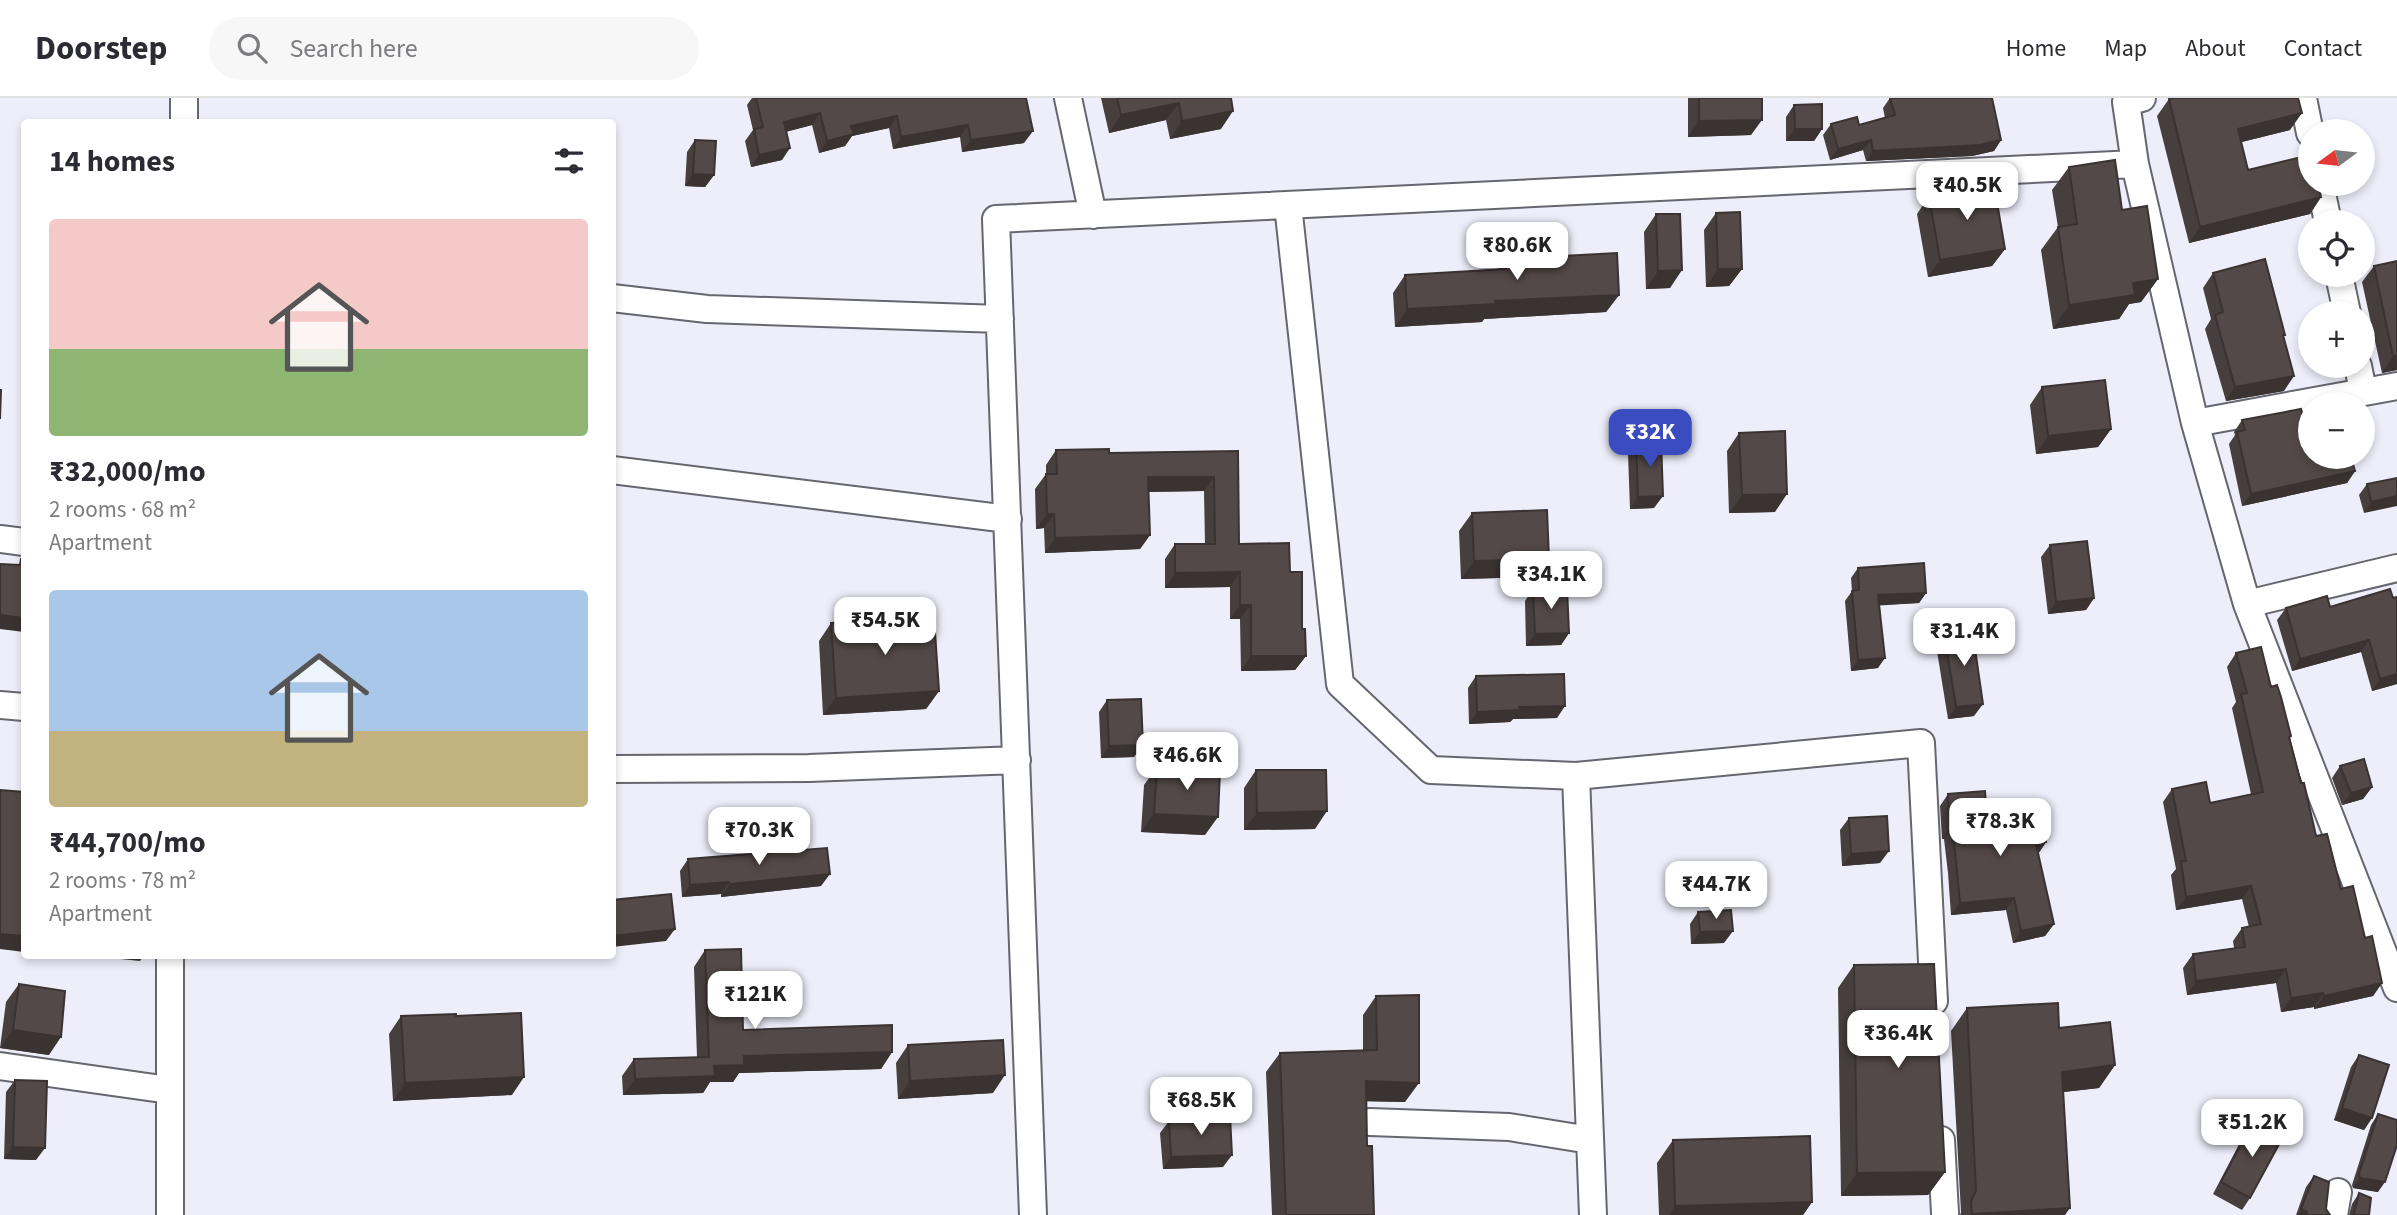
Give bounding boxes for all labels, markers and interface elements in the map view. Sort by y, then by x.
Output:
search box [209,17,699,80]
text: Doorstep [35,25,167,72]
icon: search [233,29,271,67]
text: Search here [289,30,418,67]
text: Home [2006,31,2066,66]
text: Map [2104,31,2147,66]
text: About [2185,31,2246,66]
text: Contact [2284,31,2362,66]
north arrow [2298,119,2375,196]
map controls [2298,119,2375,469]
text: 14 homes [49,140,175,183]
icon: filters [550,142,588,180]
pin: ₹40.5K [1910,162,2024,222]
text: ₹40.5K [1932,168,2002,201]
button: locate [2298,210,2375,287]
pin: ₹80.6K [1460,222,1574,282]
text: ₹80.6K [1482,228,1552,261]
icon: home [256,264,382,390]
button: + [2298,301,2375,378]
button: − [2298,392,2375,469]
pin: ₹32K [1609,410,1691,469]
text: ₹32K [1625,415,1675,448]
text: ₹32,000/mo [49,450,206,493]
text: 2 rooms · 68 m² [49,493,196,526]
text: Apartment [49,526,152,559]
pin: ₹34.1K [1494,552,1608,611]
text: ₹34.1K [1516,557,1586,590]
pin: ₹54.5K [828,598,942,657]
text: ₹54.5K [850,603,920,636]
pin: ₹31.4K [1907,608,2021,668]
text: ₹31.4K [1929,614,1999,647]
icon: home [256,635,382,761]
pin: ₹46.6K [1130,732,1244,792]
text: ₹46.6K [1152,738,1222,771]
pin: ₹78.3K [1943,798,2057,858]
text: ₹78.3K [1965,804,2035,837]
pin: ₹70.3K [702,808,816,867]
text: ₹70.3K [724,813,794,846]
text: ₹44,700/mo [49,821,206,864]
pin: ₹44.7K [1659,862,1773,921]
text: 2 rooms · 78 m² [49,864,196,897]
text: ₹44.7K [1681,867,1751,900]
text: Apartment [49,897,152,930]
pin: ₹121K [706,972,804,1031]
text: ₹121K [724,977,786,1010]
pin: ₹36.4K [1841,1010,1955,1070]
text: ₹36.4K [1863,1016,1933,1049]
pin: ₹68.5K [1144,1077,1258,1137]
text: ₹68.5K [1166,1083,1236,1116]
pin: ₹51.2K [2195,1100,2309,1159]
text: ₹51.2K [2217,1105,2287,1138]

